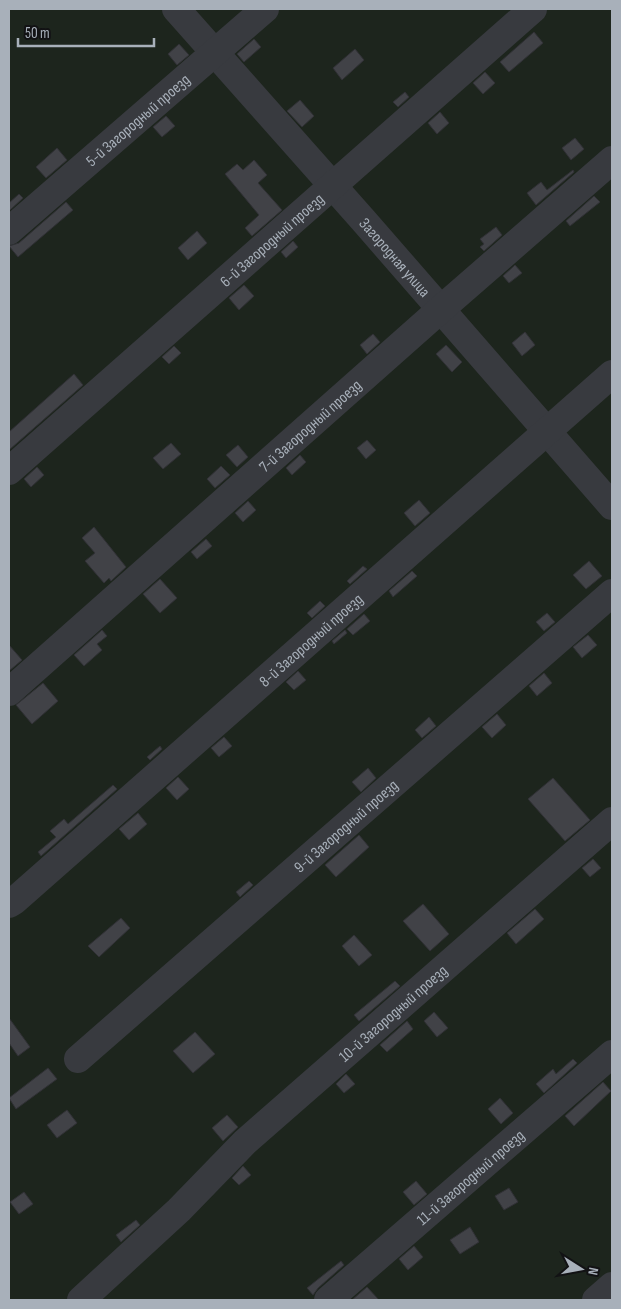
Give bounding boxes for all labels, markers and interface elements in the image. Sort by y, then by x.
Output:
scale bar [18,15,154,47]
text: 50 m [25,24,50,43]
street label: 5-й Загородный проезд [83,71,194,171]
street label: 6-й Загородный проезд [217,190,328,291]
street label: Загородная улица [355,214,434,301]
street label: 7-й Загородный проезд [256,376,366,477]
street label: 8-й Загородный проезд [256,590,367,692]
street label: 9-й Загородный проезд [291,776,402,877]
street label: 10-й Загородный проезд [336,962,452,1066]
street label: 11-й Загородный проезд [413,1126,529,1230]
north arrow [556,1244,606,1294]
text: N [584,1266,602,1277]

